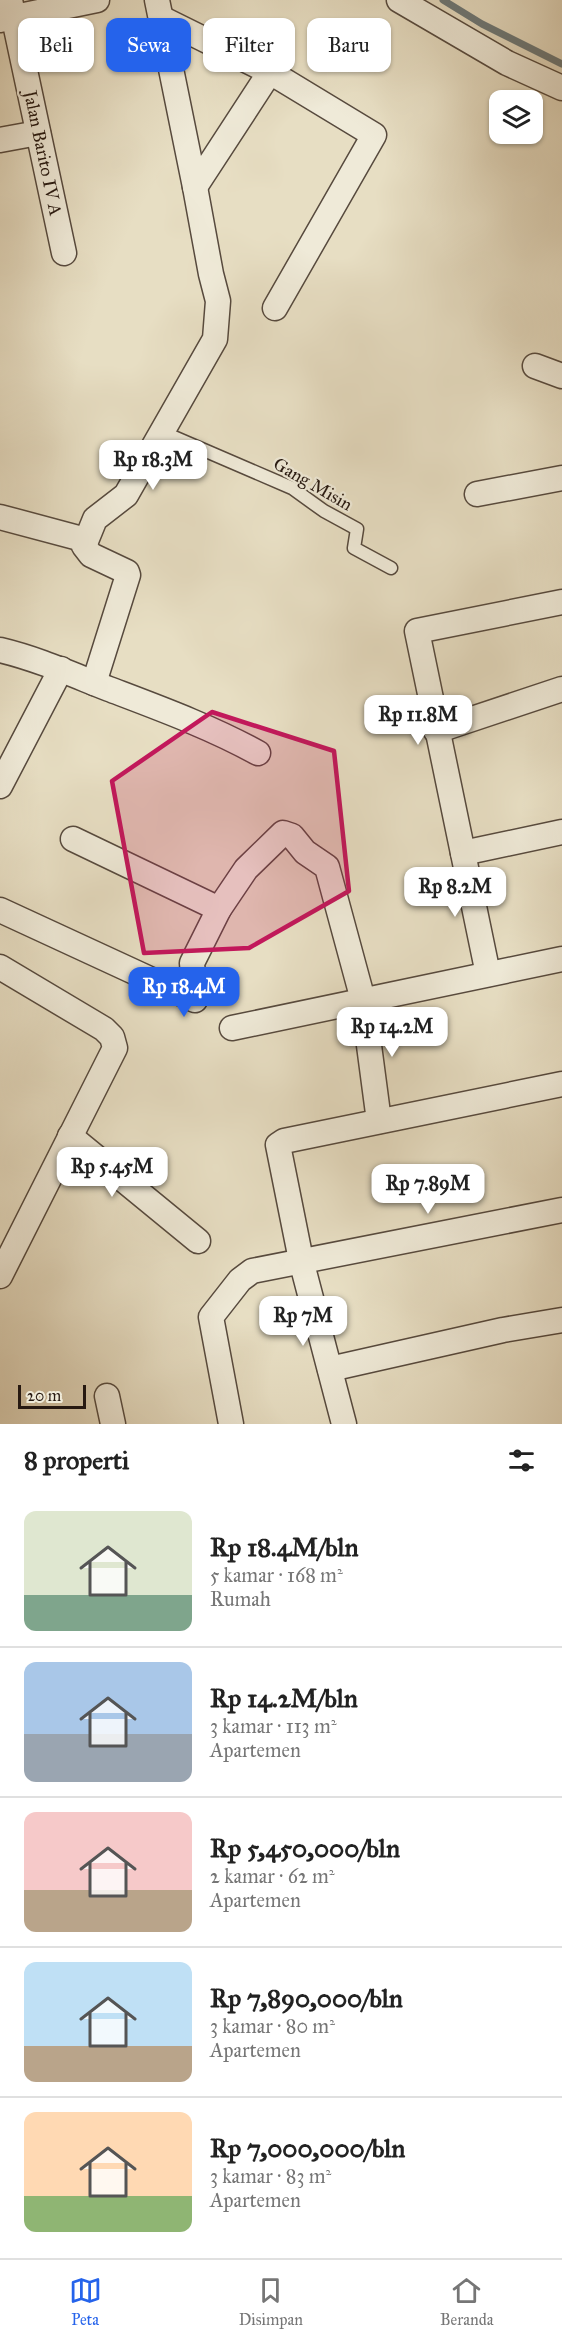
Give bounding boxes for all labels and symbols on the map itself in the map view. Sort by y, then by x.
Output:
street label: Jalan Barito IV A [18,86,67,218]
pin: Rp 18.3M [91,440,215,491]
street label: Gang Misin [269,453,357,516]
pin: Rp 11.8M [356,695,480,746]
pin: Rp 8.2M [400,867,510,918]
pin: Rp 18.4M [122,967,246,1018]
pin: Rp 14.2M [330,1007,454,1058]
pin: Rp 5.45M [50,1147,174,1198]
pin: Rp 7.89M [366,1164,490,1215]
pin: Rp 7M [261,1296,345,1347]
scale bar [18,1382,86,1410]

